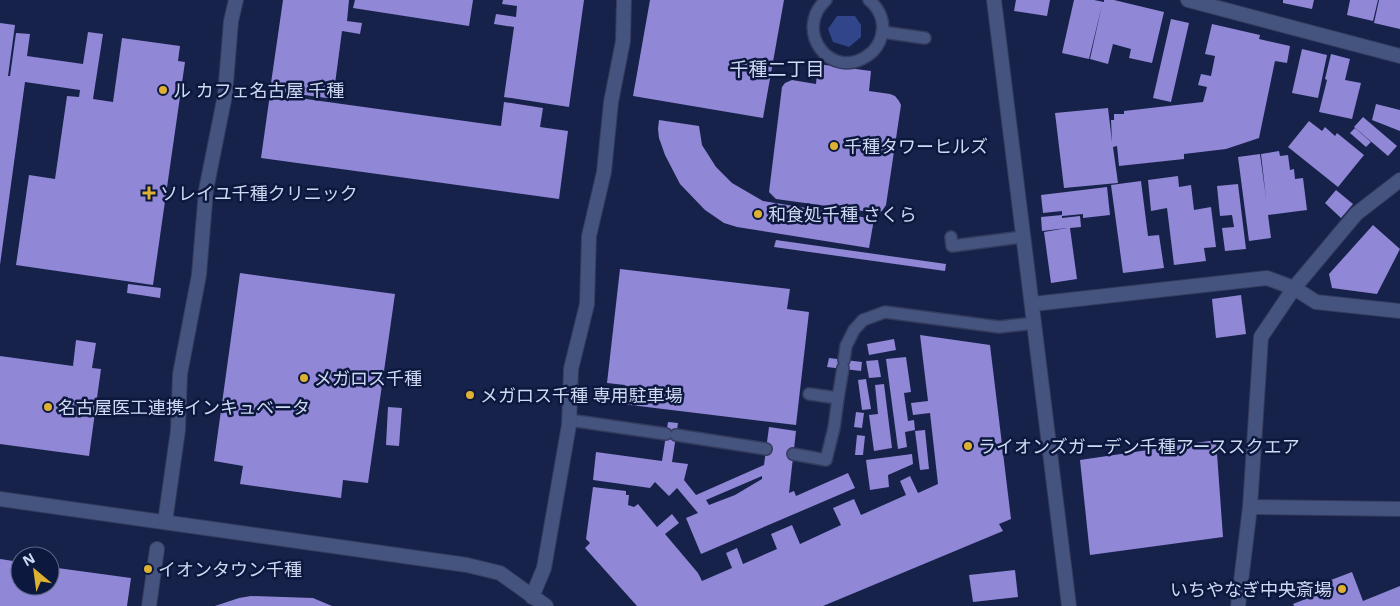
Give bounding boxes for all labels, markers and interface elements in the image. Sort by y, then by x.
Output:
district label: 千種二丁目 [729,56,825,82]
place label: ル カフェ名古屋 千種 [173,78,344,102]
marker: ル カフェ名古屋 千種 [157,84,169,96]
place label: 千種タワーヒルズ [844,134,988,158]
marker: 千種タワーヒルズ [828,140,840,152]
place label: ソレイユ千種クリニック [160,181,358,205]
marker: ソレイユ千種クリニック [142,186,156,200]
place label: 和食処千種 さくら [768,202,917,226]
marker: 和食処千種 さくら [752,208,764,220]
place label: メガロス千種 [314,366,422,390]
marker: メガロス千種 [298,372,310,384]
place label: メガロス千種 専用駐車場 [480,383,683,407]
marker: メガロス千種 専用駐車場 [464,389,476,401]
place label: 名古屋医工連携インキュベータ [58,395,310,419]
marker: 名古屋医工連携インキュベータ [42,401,54,413]
place label: ライオンズガーデン千種アーススクエア [978,434,1300,458]
marker: ライオンズガーデン千種アーススクエア [962,440,974,452]
north arrow [10,546,60,596]
text: N [19,548,38,570]
place label: イオンタウン千種 [158,557,302,581]
marker: イオンタウン千種 [142,563,154,575]
place label: いちやなぎ中央斎場 [1170,577,1332,601]
marker: いちやなぎ中央斎場 [1336,583,1348,595]

